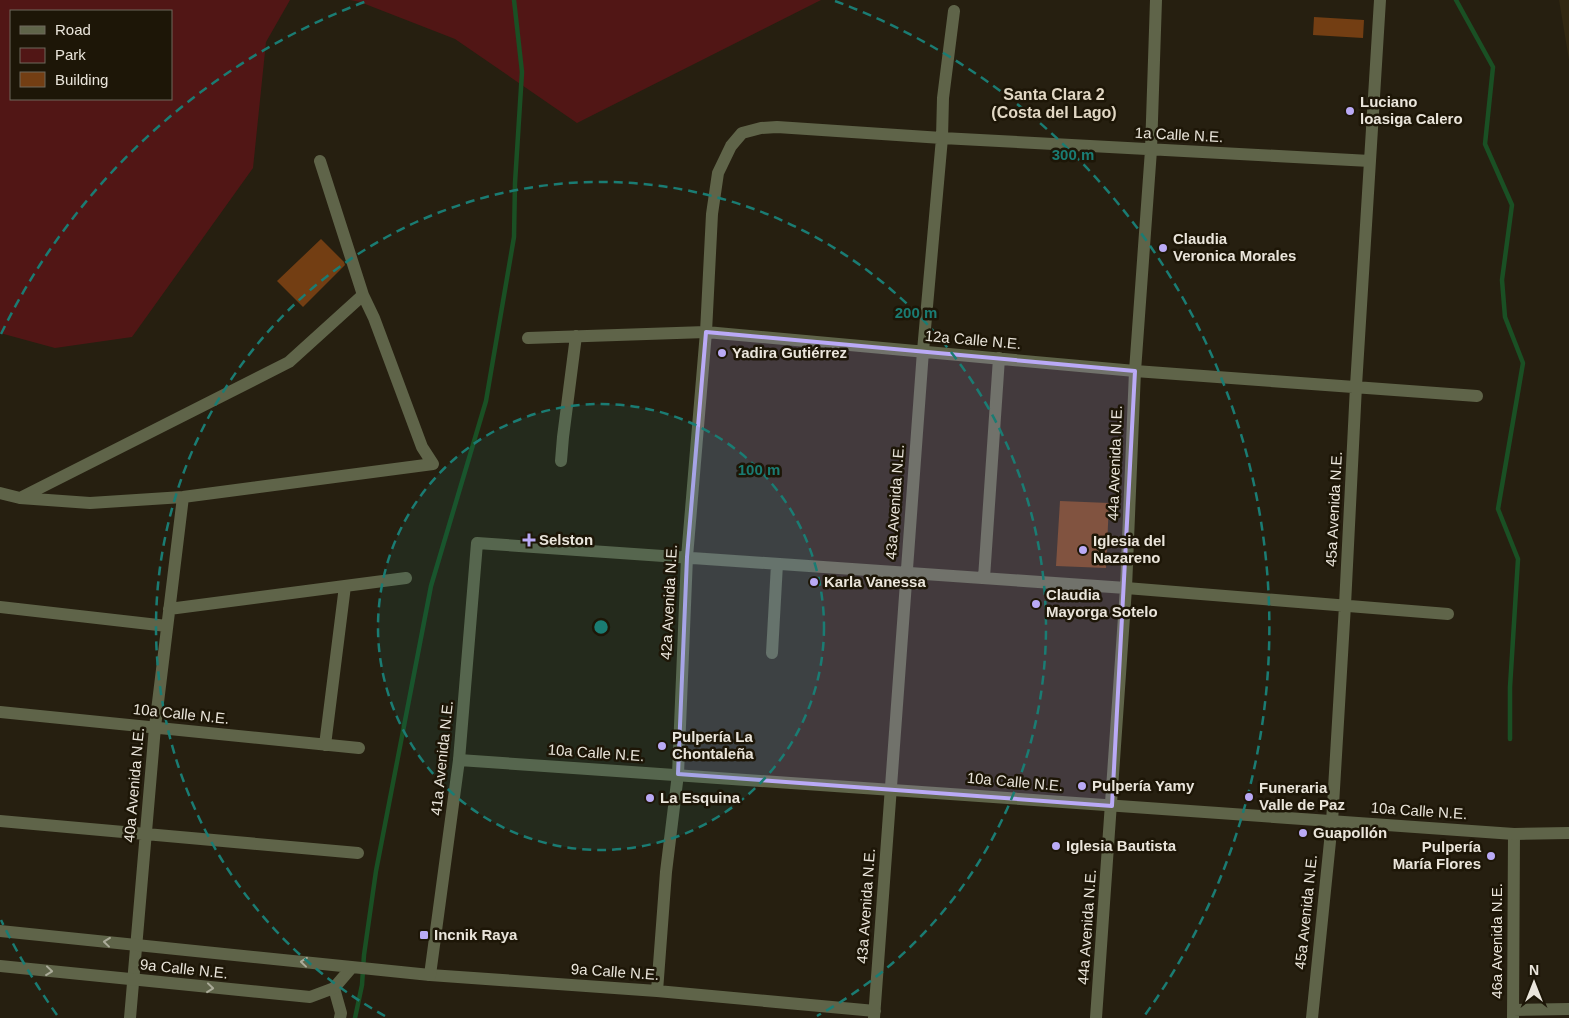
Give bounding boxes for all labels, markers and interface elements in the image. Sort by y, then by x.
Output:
legend [10,10,172,100]
text: Road [55,21,91,38]
text: Park [55,46,86,63]
text: Building [55,71,108,88]
district label: Santa Clara 2 (Costa del Lago) [991,86,1117,121]
place label: Luciano loasiga Calero [1360,93,1463,127]
marker: Luciano loasiga Calero [1344,105,1356,117]
street label: 1a Calle N.E. [1134,124,1224,145]
text: 300 m [1052,146,1094,163]
place label: Claudia Veronica Morales [1173,230,1296,264]
marker: Claudia Veronica Morales [1157,242,1169,254]
text: 200 m [895,304,937,321]
street label: 12a Calle N.E. [924,327,1022,352]
place label: Yadira Gutiérrez [732,344,847,361]
marker: Yadira Gutiérrez [716,347,728,359]
street label: 44a Avenida N.E. [1104,405,1125,521]
street label: 43a Avenida N.E. [882,444,907,560]
street label: 45a Avenida N.E. [1322,451,1345,567]
text: 100 m [738,461,780,478]
place label: Selston [539,531,593,548]
place label: Iglesia del Nazareno [1093,532,1166,566]
marker: Selston [523,534,535,546]
street label: 42a Avenida N.E. [657,544,680,660]
marker: Iglesia del Nazareno [1077,544,1089,556]
place label: Karla Vanessa [824,573,926,590]
marker: Karla Vanessa [808,576,820,588]
place label: Claudia Mayorga Sotelo [1046,586,1158,620]
marker: Claudia Mayorga Sotelo [1030,598,1042,610]
centre of rings [592,618,610,636]
street label: 10a Calle N.E. [132,700,230,727]
street label: 41a Avenida N.E. [427,700,456,816]
street label: 40a Avenida N.E. [120,727,147,843]
place label: Pulpería La Chontaleña [672,728,754,762]
marker: Pulpería La Chontaleña [656,740,668,752]
street label: 10a Calle N.E. [547,741,645,764]
street label: 10a Calle N.E. [966,769,1064,794]
place label: Pulpería Yamy [1092,777,1195,794]
place label: Funeraria Valle de Paz [1259,779,1345,813]
marker: Pulpería Yamy [1076,780,1088,792]
place label: La Esquina [660,789,741,806]
marker: Funeraria Valle de Paz [1243,791,1255,803]
marker: La Esquina [644,792,656,804]
street label: 10a Calle N.E. [1370,799,1468,822]
place label: Guapollón [1313,824,1387,841]
marker: Guapollón [1297,827,1309,839]
place label: Iglesia Bautista [1066,837,1177,854]
place label: Pulpería María Flores [1393,838,1482,872]
marker: Iglesia Bautista [1050,840,1062,852]
street label: 43a Avenida N.E. [853,848,878,964]
marker: Pulpería María Flores [1485,850,1497,862]
street label: 45a Avenida N.E. [1291,854,1320,970]
street label: 44a Avenida N.E. [1074,869,1099,985]
street label: 46a Avenida N.E. [1488,883,1505,999]
place label: Incnik Raya [434,926,518,943]
marker: Incnik Raya [418,929,430,941]
one-way arrow [103,937,111,948]
street label: 9a Calle N.E. [139,955,229,982]
one-way arrow [300,957,308,968]
north arrow [1509,958,1559,1008]
street label: 9a Calle N.E. [570,960,660,983]
text: N [1529,962,1539,978]
one-way arrow [45,965,53,976]
one-way arrow [206,982,214,993]

